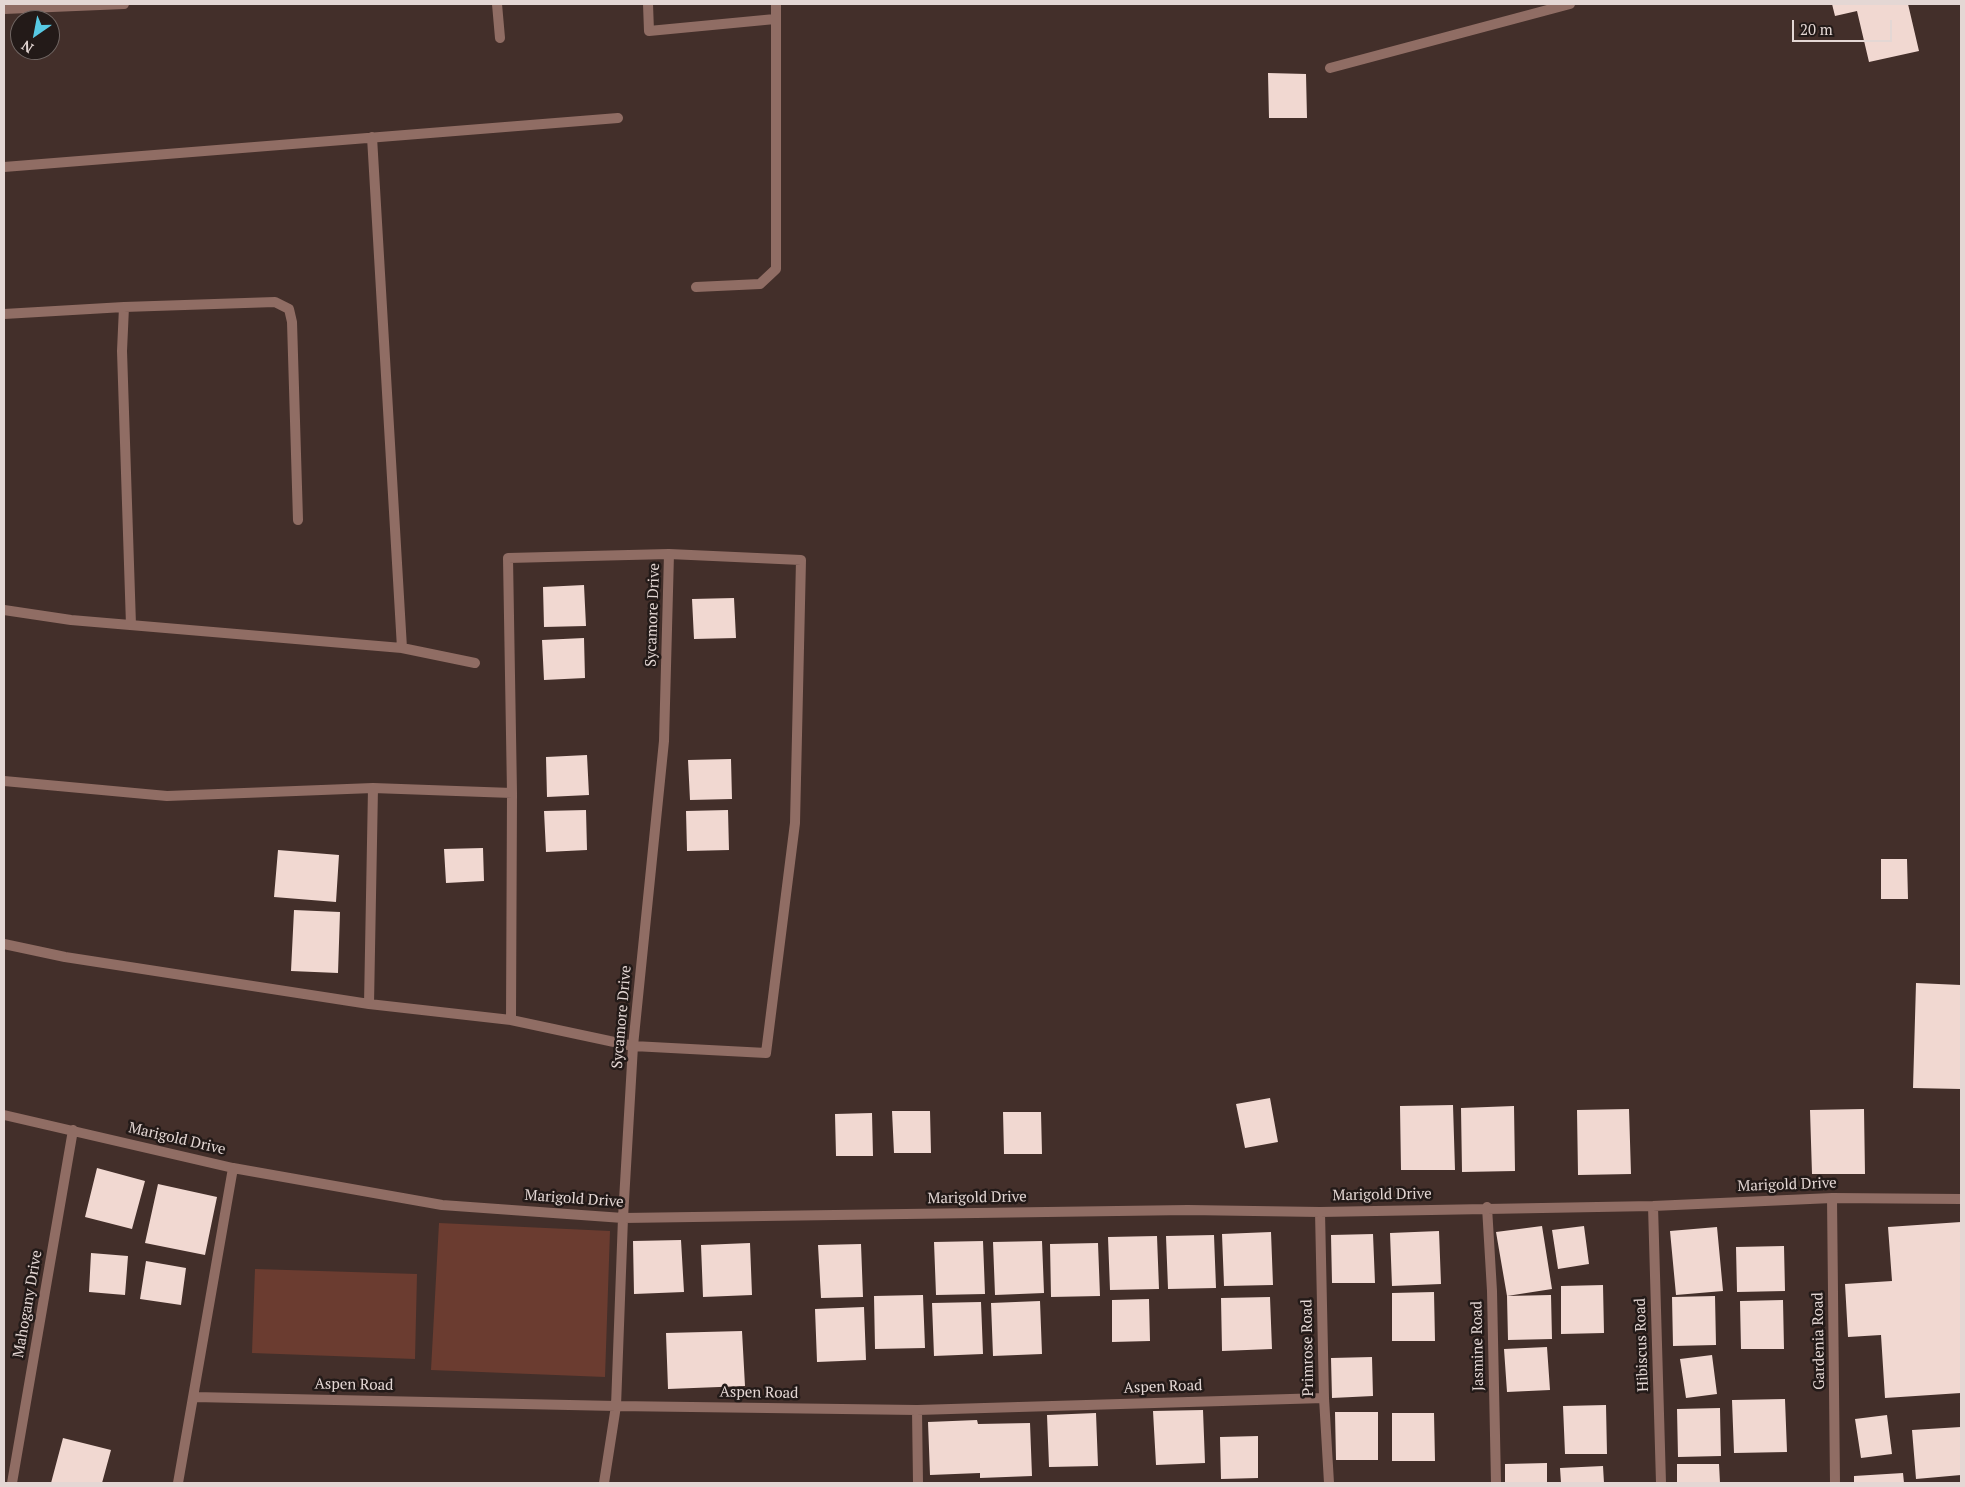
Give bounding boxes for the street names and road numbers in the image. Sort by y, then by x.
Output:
street label: Sycamore Drive [642,563,664,667]
street label: Sycamore Drive [609,964,635,1070]
street label: Marigold Drive [127,1119,227,1159]
street label: Marigold Drive [1737,1174,1837,1196]
street label: Marigold Drive [1332,1185,1432,1205]
street label: Marigold Drive [524,1187,624,1211]
street label: Marigold Drive [927,1188,1027,1208]
street label: Mahogany Drive [10,1249,46,1359]
street label: Gardenia Road [1809,1292,1829,1390]
street label: Hibiscus Road [1631,1298,1653,1392]
street label: Primrose Road [1298,1299,1318,1397]
street label: Jasmine Road [1468,1301,1488,1391]
street label: Aspen Road [314,1375,394,1395]
street label: Aspen Road [1123,1377,1203,1397]
street label: Aspen Road [719,1383,799,1403]

